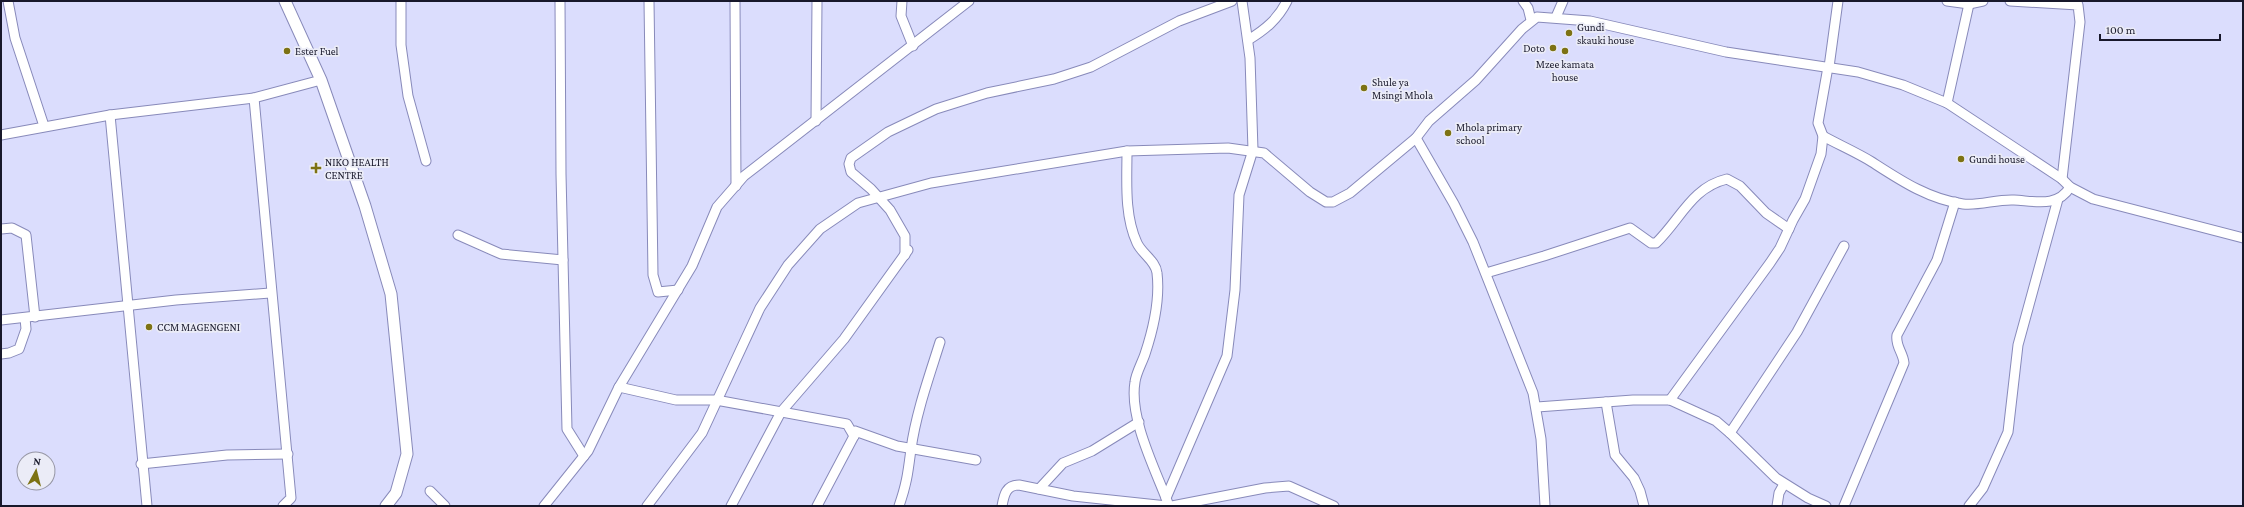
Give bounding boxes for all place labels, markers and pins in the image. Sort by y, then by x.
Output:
place label: Gundi skauki house [1577,21,1634,46]
marker: Gundi skauki house [1564,28,1574,38]
place label: Doto [1523,42,1546,54]
marker: Doto [1548,43,1558,53]
place label: Ester Fuel [295,45,339,57]
marker: Ester Fuel [282,46,292,56]
marker: Mzee kamata house [1560,46,1570,56]
place label: Mzee kamata house [1536,58,1594,83]
place label: Shule ya Msingi Mhola [1372,76,1433,102]
marker: Shule ya Msingi Mhola [1359,83,1369,93]
place label: Mhola primary school [1456,121,1523,146]
marker: Mhola primary school [1443,128,1453,138]
place label: Gundi house [1969,153,2025,165]
marker: Gundi house [1956,154,1966,164]
place label: NIKO HEALTH CENTRE [325,156,389,181]
marker: NIKO HEALTH CENTRE [310,162,322,174]
place label: CCM MAGENGENI [157,321,240,333]
marker: CCM MAGENGENI [144,322,154,332]

